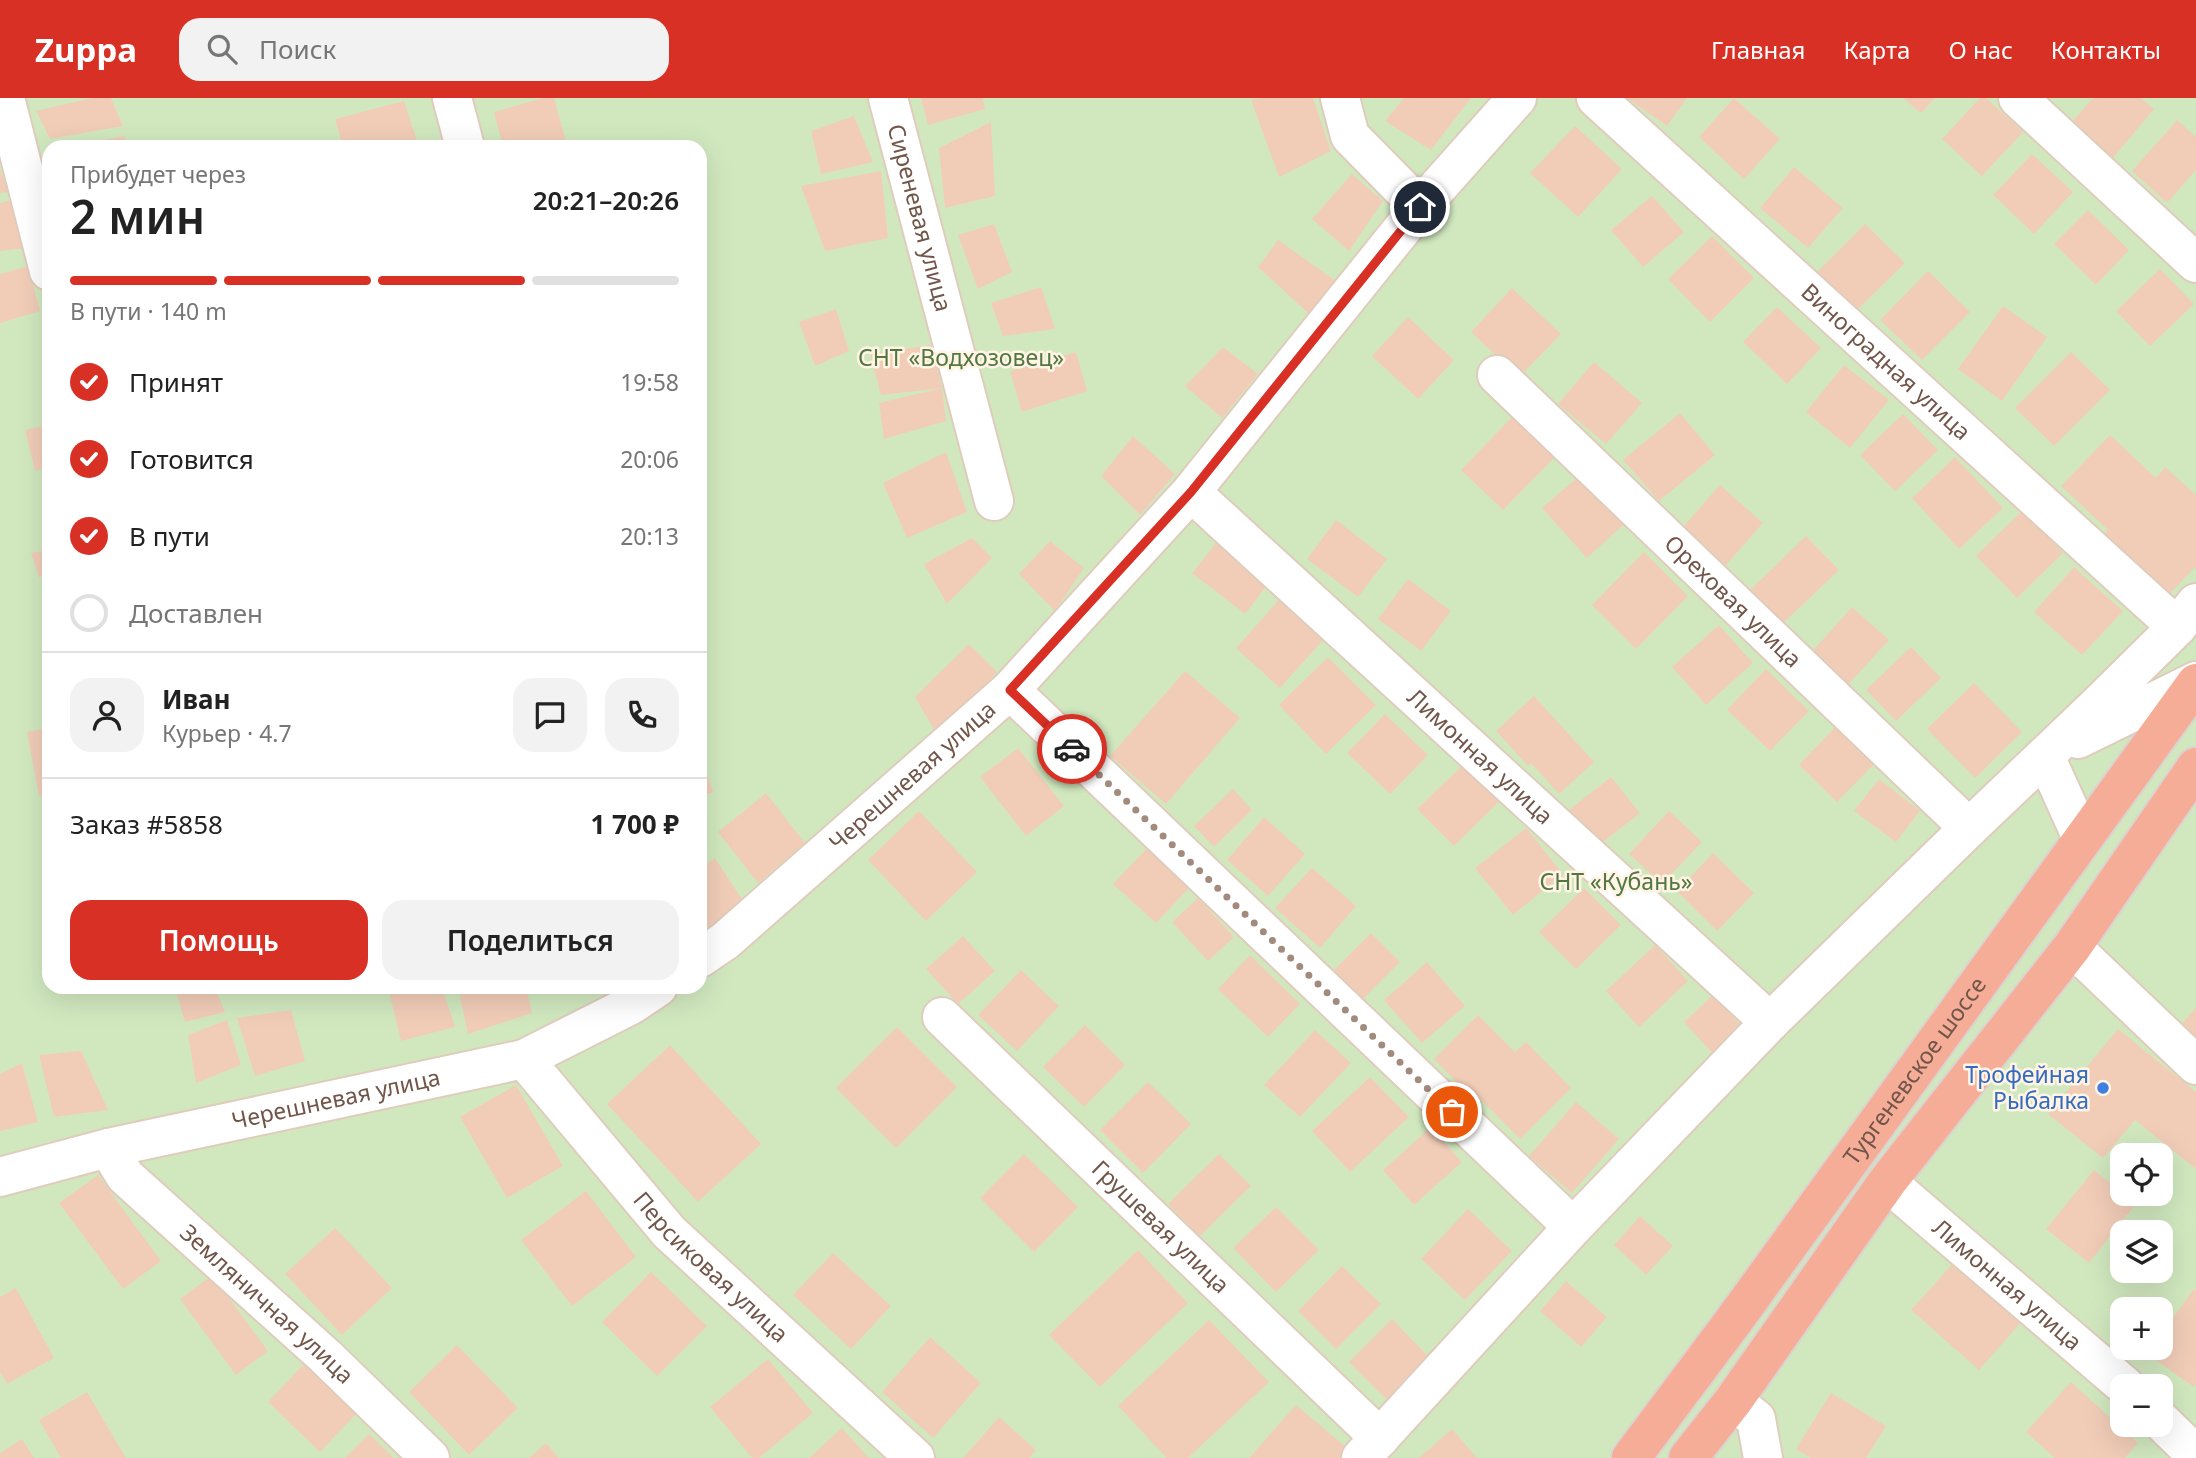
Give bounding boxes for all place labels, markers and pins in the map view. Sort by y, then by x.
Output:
pin [1390,177,1450,237]
place label: Трофейная Рыбалка [1965,1058,2089,1116]
marker: Трофейная Рыбалка [2095,1080,2111,1096]
pin [1422,1082,1482,1142]

